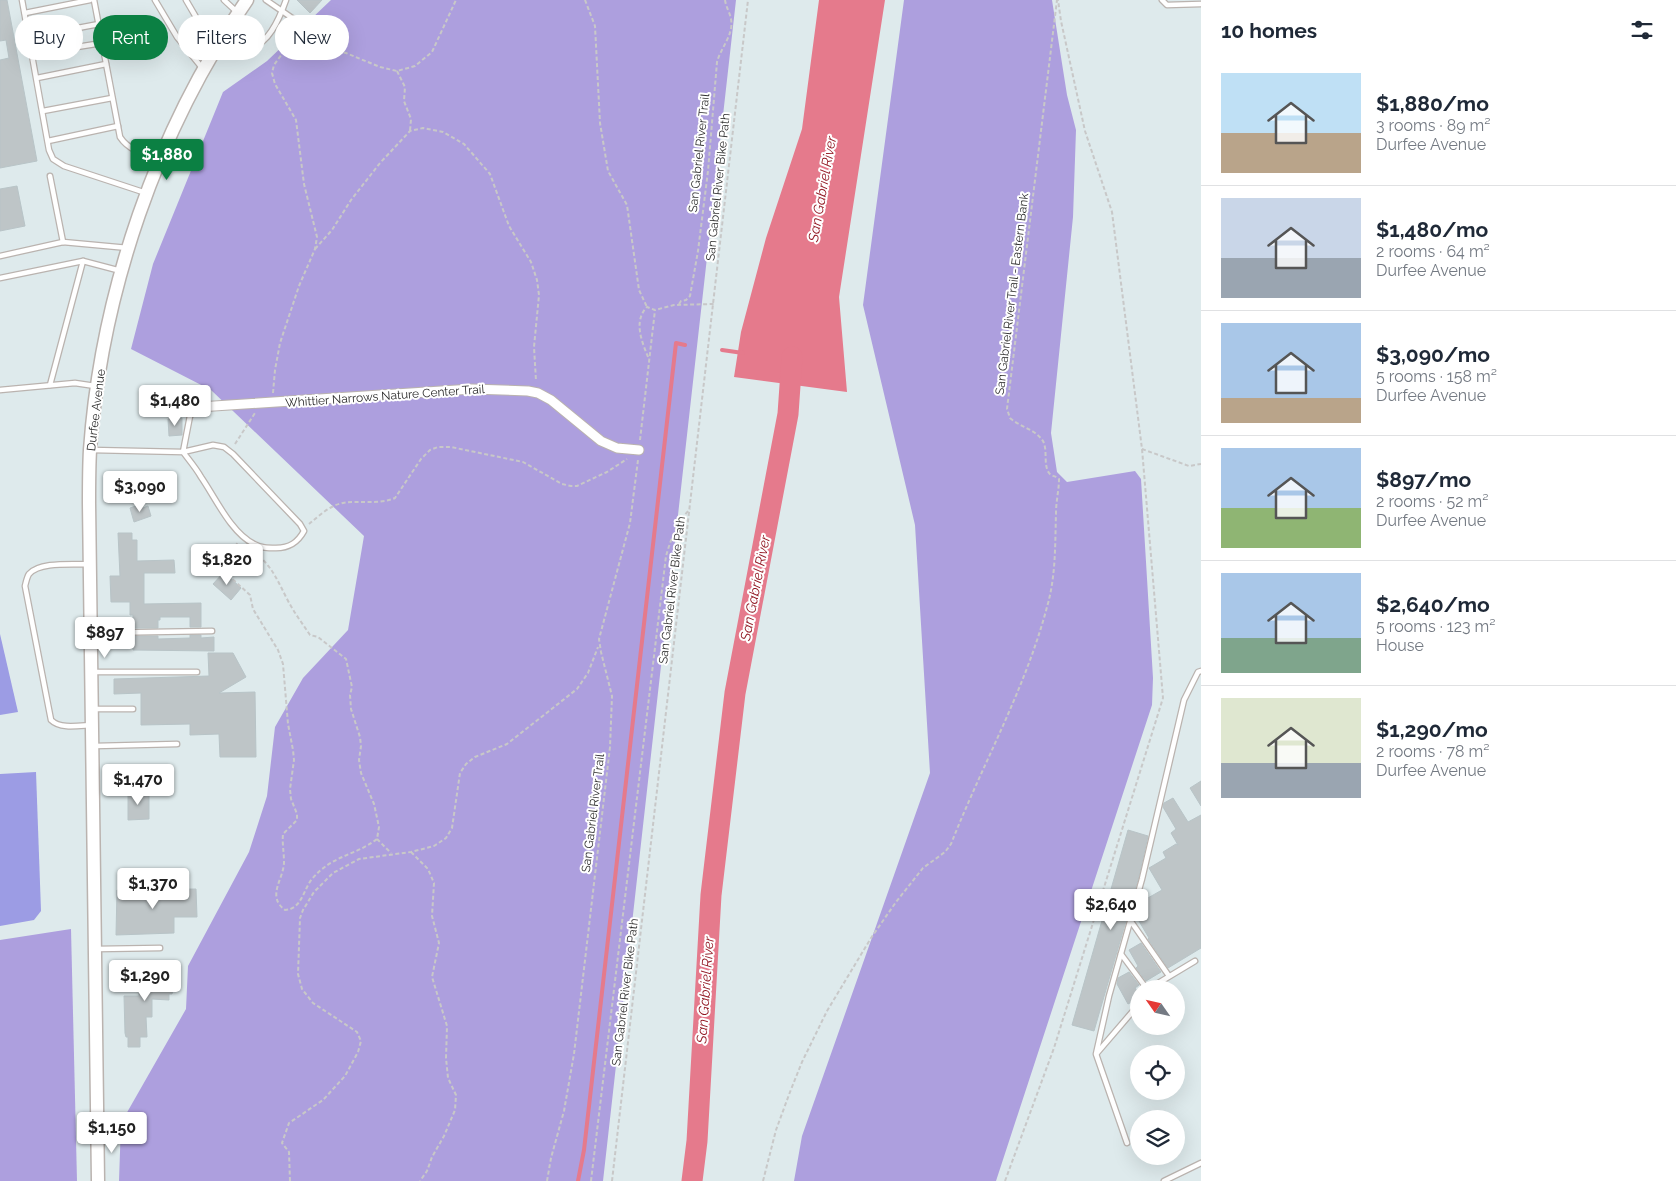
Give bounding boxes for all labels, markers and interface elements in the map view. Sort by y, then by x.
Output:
chip: Buy [15,15,83,60]
chip: Rent [93,15,168,60]
chip: Filters [178,15,265,60]
chip: New [275,15,349,60]
icon: filters [1628,16,1656,44]
text: 10 homes [1221,18,1317,43]
text: $1,880/mo [1376,91,1489,116]
street label: San Gabriel River Trail [686,92,712,213]
icon: home [1261,93,1321,153]
street label: San Gabriel River Bike Path [703,112,733,262]
text: 3 rooms · 89 m² [1376,116,1491,135]
water label: San Gabriel River [805,134,839,244]
text: Durfee Avenue [1376,135,1486,154]
pin: $1,880 [126,138,208,181]
text: $1,880 [142,145,192,164]
street label: San Gabriel River Trail - Eastern Bank [993,192,1031,396]
text: $1,480/mo [1376,217,1488,242]
icon: home [1261,218,1321,278]
text: 2 rooms · 64 m² [1376,242,1490,261]
text: Durfee Avenue [1376,261,1486,280]
text: $3,090/mo [1376,342,1490,367]
icon: home [1261,343,1321,403]
text: 5 rooms · 158 m² [1376,367,1497,386]
street label: Durfee Avenue [84,368,108,452]
street label: Whittier Narrows Nature Center Trail [285,382,486,410]
pin: $1,480 [134,384,216,427]
text: Durfee Avenue [1376,386,1486,405]
text: $1,480 [150,391,200,410]
text: $897/mo [1376,467,1471,492]
icon: home [1261,468,1321,528]
pin: $3,090 [99,470,181,513]
text: $3,090 [114,477,166,496]
text: 2 rooms · 52 m² [1376,492,1488,511]
text: Durfee Avenue [1376,511,1486,530]
street label: San Gabriel River Bike Path [656,515,688,665]
water label: San Gabriel River [737,533,773,643]
pin: $1,820 [186,544,268,586]
text: $1,820 [202,550,252,569]
text: $2,640/mo [1376,592,1490,617]
icon: home [1261,593,1321,653]
pin: $897 [75,616,135,659]
text: 5 rooms · 123 m² [1376,617,1496,636]
text: $897 [86,623,124,642]
text: House [1376,636,1424,655]
text: $1,290/mo [1376,717,1488,742]
icon: home [1261,718,1321,778]
text: 2 rooms · 78 m² [1376,742,1489,761]
street label: San Gabriel River Trail [579,752,607,873]
text: Durfee Avenue [1376,761,1486,780]
pin: $1,470 [97,764,179,806]
text: $1,470 [113,770,163,789]
pin: $1,370 [112,868,194,910]
text: $1,370 [128,874,178,893]
pin: $2,640 [1070,888,1152,931]
text: $2,640 [1085,895,1137,914]
street label: San Gabriel River Bike Path [609,917,641,1067]
water label: San Gabriel River [693,935,717,1045]
pin: $1,290 [104,960,186,1002]
text: $1,290 [120,966,170,985]
north arrow [1130,980,1185,1035]
map controls [1130,980,1185,1165]
button: locate [1130,1045,1185,1100]
button: layers [1130,1110,1185,1165]
pin: $1,150 [71,1112,153,1154]
text: $1,150 [88,1118,136,1137]

